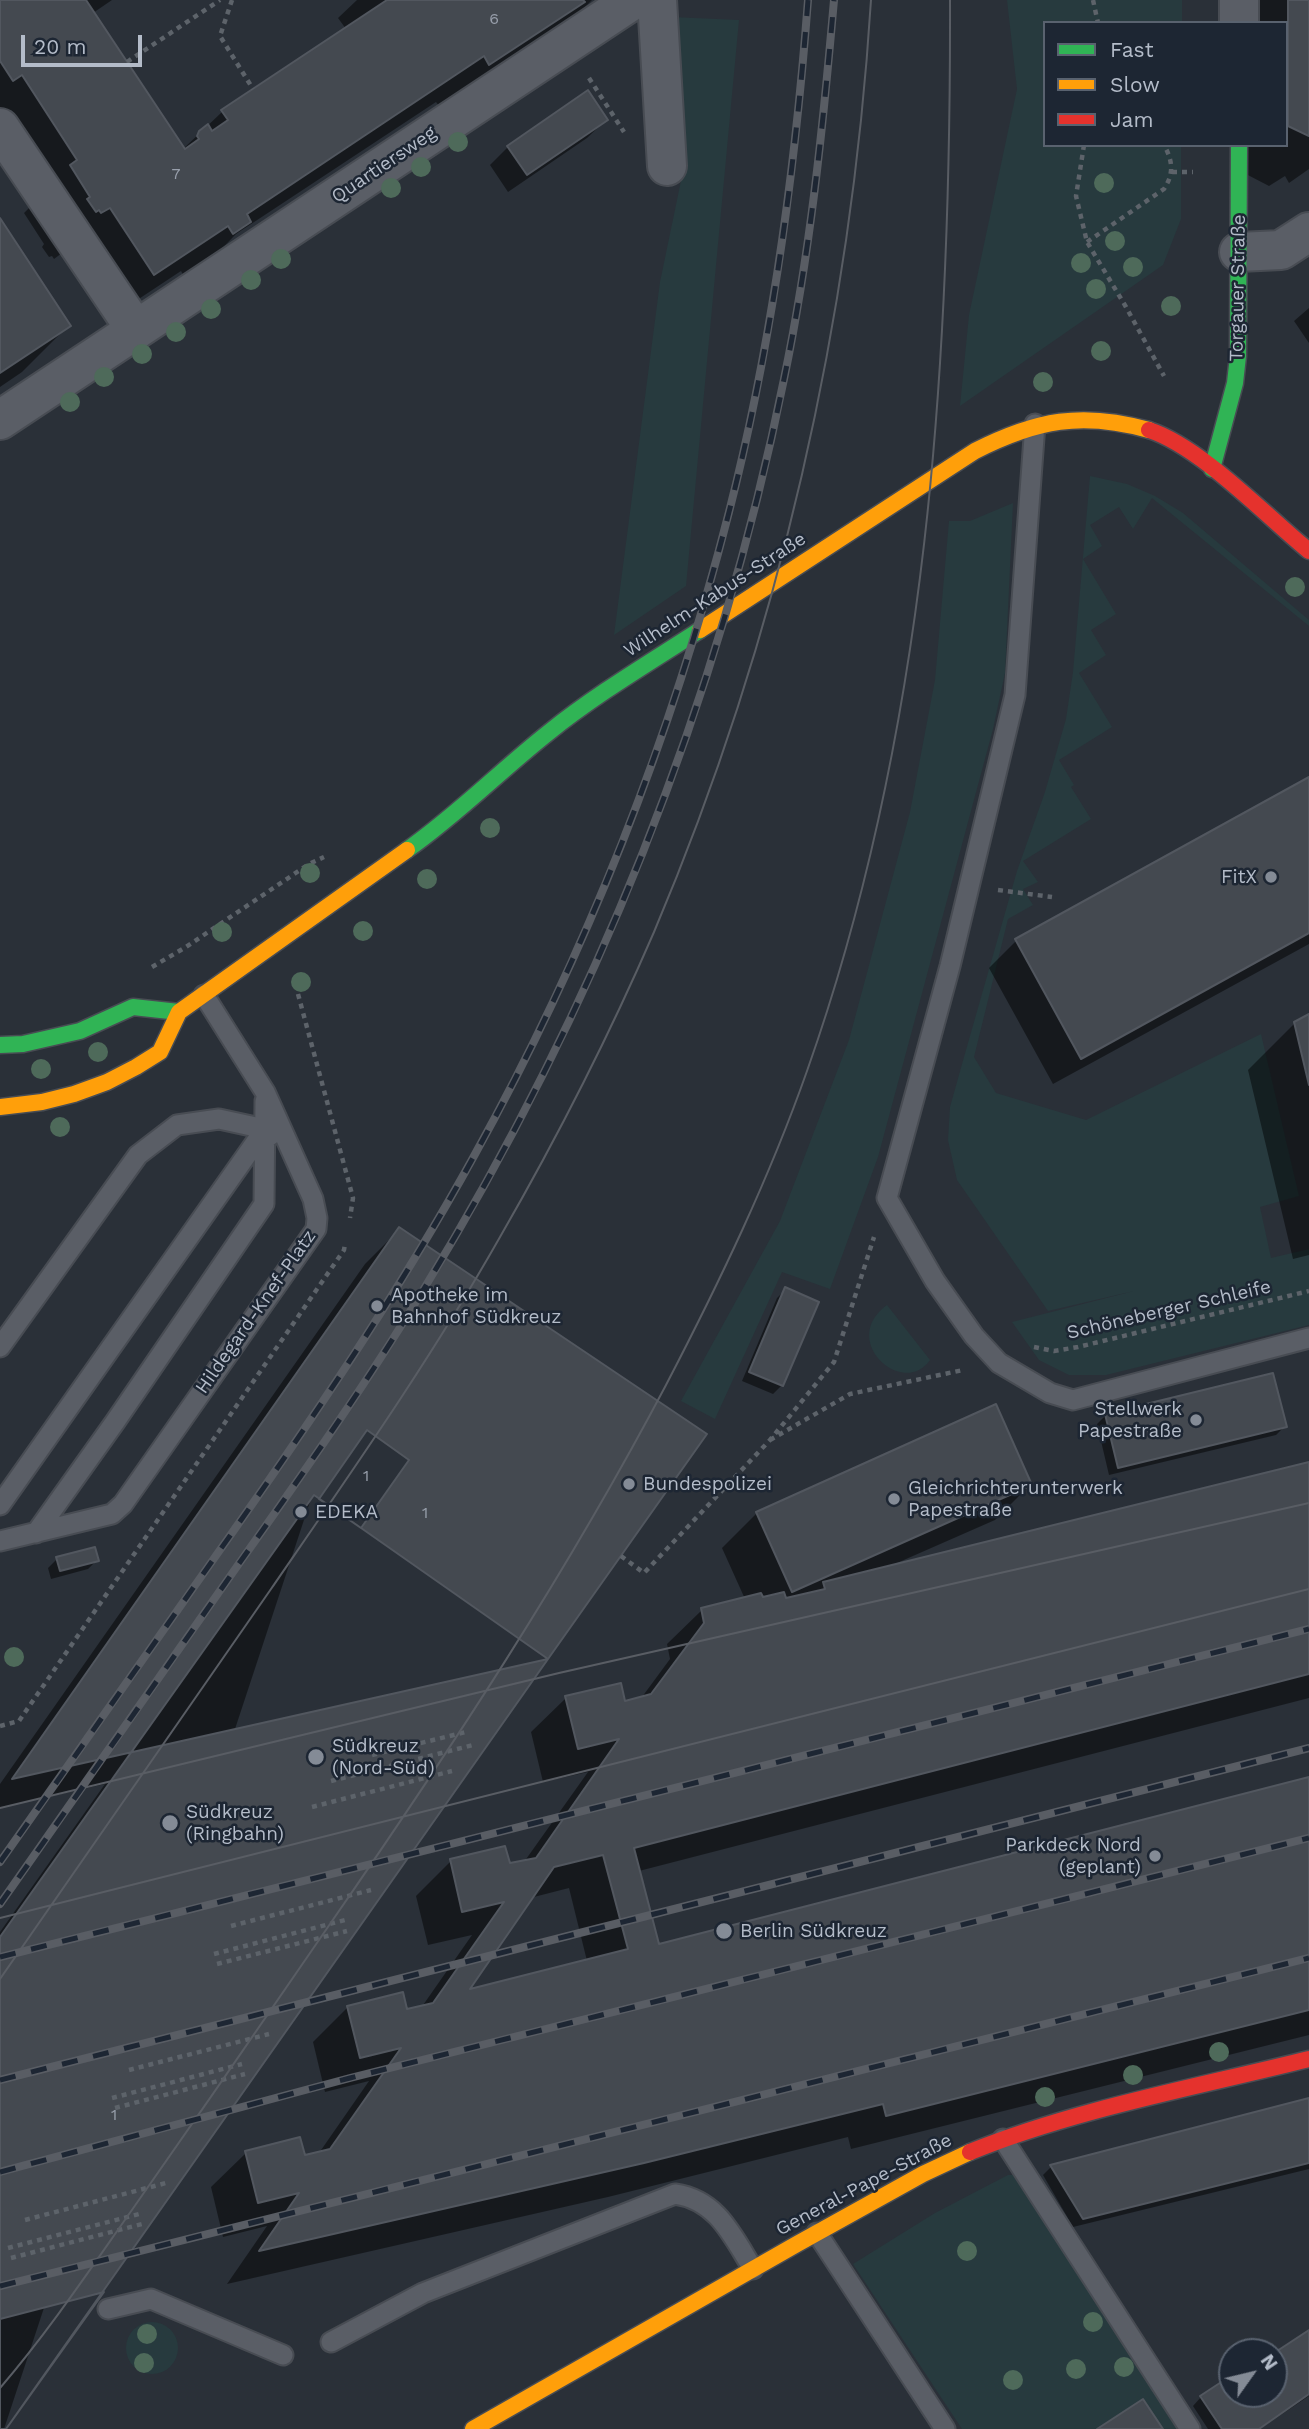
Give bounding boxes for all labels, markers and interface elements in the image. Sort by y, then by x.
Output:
house number: 6 [489,9,499,29]
scale bar [24,21,145,65]
legend [1043,21,1288,147]
text: 20 m [34,34,86,59]
text: Fast [1110,37,1154,62]
text: Slow [1110,72,1160,97]
text: Jam [1110,107,1153,132]
street label: Quartiersweg [327,122,441,208]
house number: 7 [172,164,180,184]
street label: Torgauer Straße [1225,214,1251,362]
street label: Wilhelm-Kabus-Straße [620,528,810,662]
place label: FitX [1221,866,1257,888]
marker: FitX [1263,869,1279,885]
street label: Hildegard-Knef-Platz [191,1226,321,1398]
street label: Schöneberger Schleife [1065,1275,1273,1345]
place label: Apotheke im Bahnhof Südkreuz [391,1284,561,1328]
marker: Apotheke im Bahnhof Südkreuz [369,1298,385,1314]
place label: Stellwerk Papestraße [1078,1398,1182,1442]
marker: Stellwerk Papestraße [1188,1412,1204,1428]
house number: 1 [363,1466,369,1486]
place label: Bundespolizei [643,1473,772,1495]
marker: Bundespolizei [621,1476,637,1492]
place label: Gleichrichterunterwerk Papestraße [908,1477,1123,1521]
marker: Gleichrichterunterwerk Papestraße [886,1491,902,1507]
place label: EDEKA [315,1501,378,1523]
house number: 1 [422,1503,428,1523]
marker: EDEKA [293,1504,309,1520]
place label: Südkreuz (Nord-Süd) [332,1735,435,1779]
marker: Südkreuz (Nord-Süd) [306,1747,326,1767]
place label: Südkreuz (Ringbahn) [186,1801,284,1845]
marker: Südkreuz (Ringbahn) [160,1813,180,1833]
place label: Parkdeck Nord (geplant) [1005,1834,1141,1878]
marker: Parkdeck Nord (geplant) [1147,1848,1163,1864]
place label: Berlin Südkreuz [740,1920,887,1942]
marker: Berlin Südkreuz [714,1921,734,1941]
house number: 1 [111,2105,117,2125]
street label: General-Pape-Straße [772,2129,956,2241]
north arrow [1218,2338,1288,2408]
text: N [1256,2350,1283,2374]

